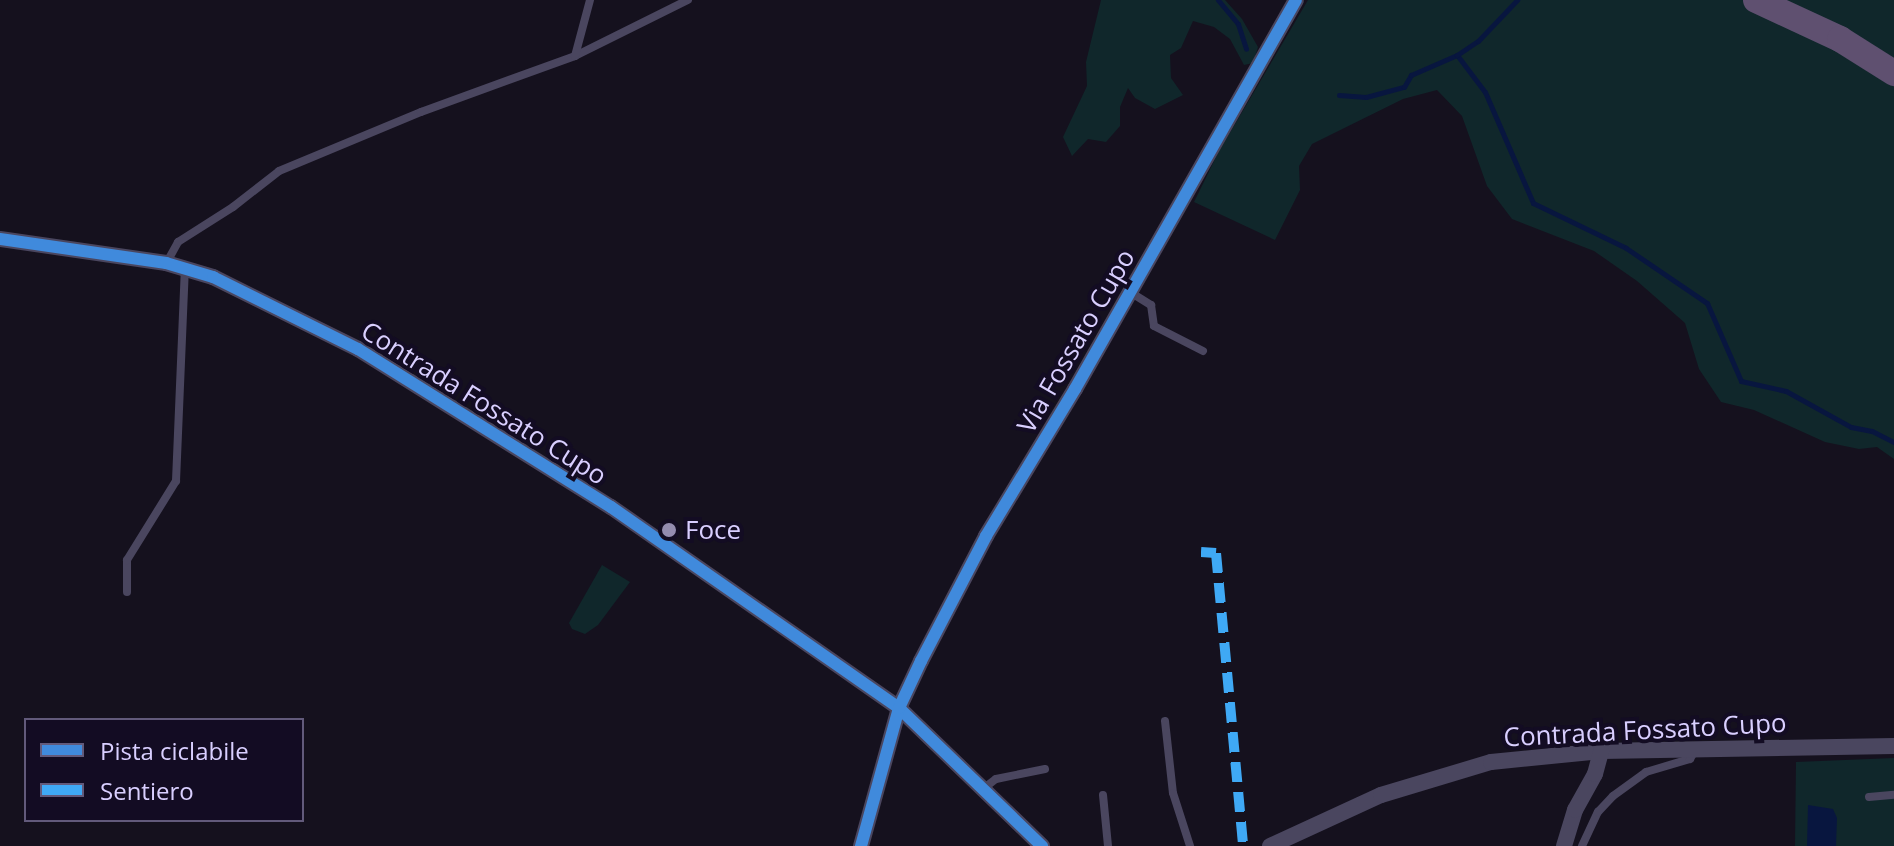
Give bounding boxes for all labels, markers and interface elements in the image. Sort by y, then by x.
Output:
street label: Via Fossato Cupo [1011,244,1141,438]
street label: Contrada Fossato Cupo [356,315,612,491]
place label: Foce [685,514,741,546]
marker: Foce [660,521,678,539]
street label: Contrada Fossato Cupo [1503,707,1787,753]
legend [24,718,304,822]
text: Pista ciclabile [100,734,249,767]
text: Sentiero [100,774,194,807]

